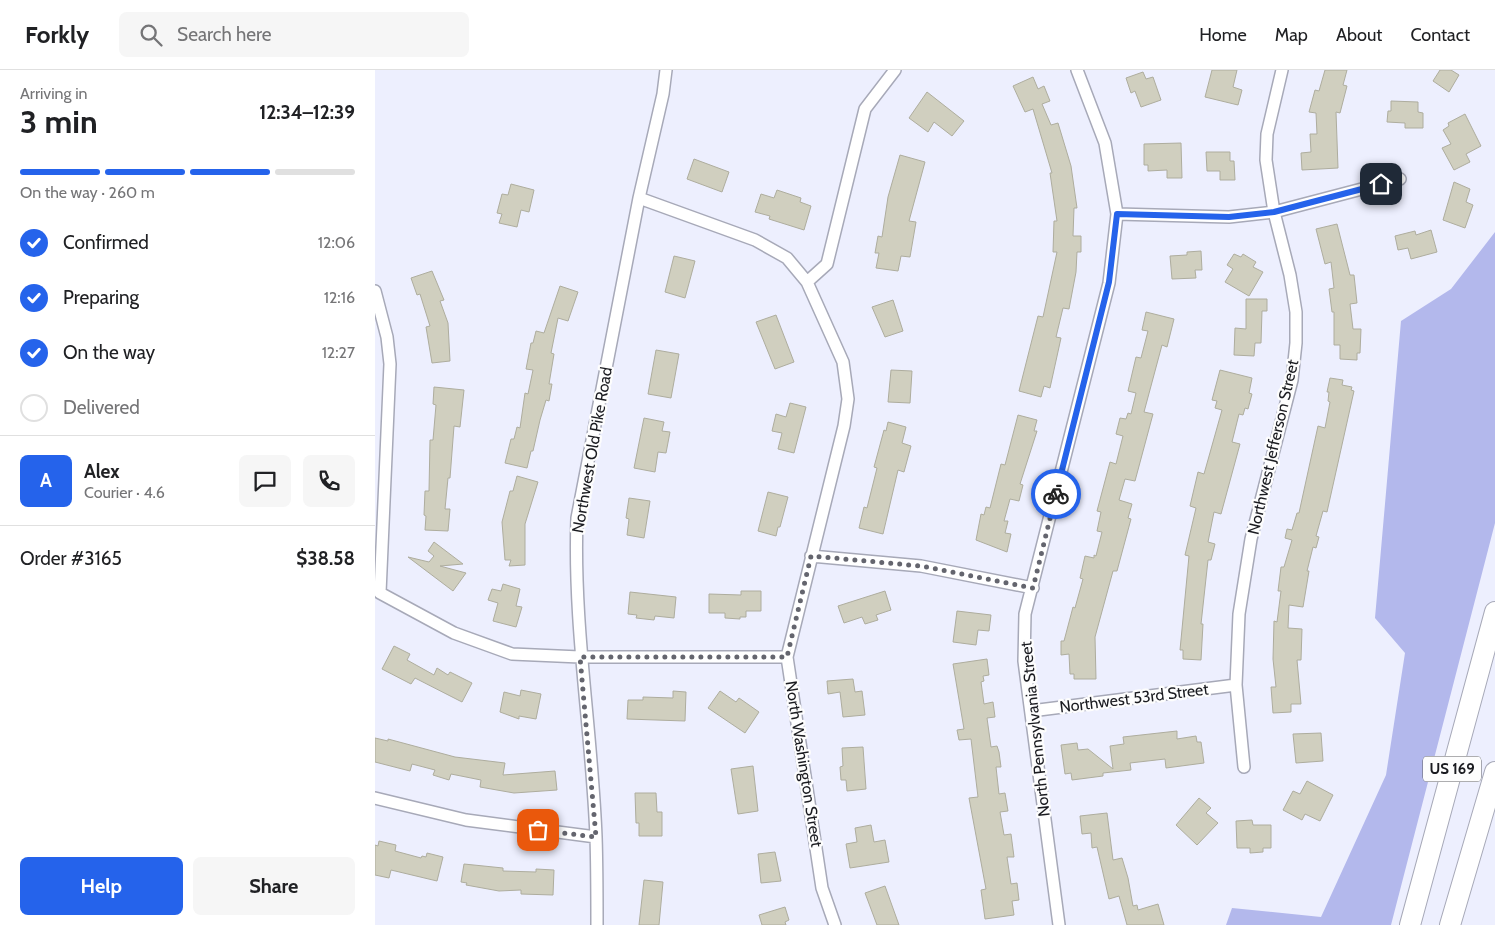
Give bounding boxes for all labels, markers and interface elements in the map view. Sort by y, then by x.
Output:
search box [119,12,469,57]
text: Forkly [25,20,89,49]
icon: search [137,21,165,49]
text: Search here [177,23,272,46]
text: Home [1199,24,1247,46]
text: Map [1275,24,1308,46]
text: About [1336,24,1382,46]
text: Contact [1410,24,1470,46]
text: Arriving in [20,84,87,103]
text: 12:34–12:39 [259,101,355,124]
text: 3 min [20,102,98,141]
pin [1360,163,1402,205]
icon: home [1367,170,1395,198]
text: On the way · 260 m [20,183,155,202]
icon: check [20,229,48,257]
text: Confirmed [63,231,149,254]
text: 12:06 [318,233,355,252]
icon: check [20,284,48,312]
text: Preparing [63,286,139,309]
text: 12:16 [324,288,355,307]
icon: check [20,339,48,367]
text: On the way [63,341,155,364]
text: 12:27 [322,343,355,362]
street label: Northwest Jefferson Street [1244,357,1303,536]
street label: Northwest Old Pike Road [568,365,616,535]
text: Delivered [63,396,140,419]
button: chat [239,455,291,507]
button: phone [303,455,355,507]
text: Alex [84,460,120,483]
text: A [40,469,52,492]
courier [1031,469,1081,519]
icon: bike [1042,480,1070,508]
text: Courier · 4.6 [84,483,165,502]
text: Order #3165 [20,547,122,570]
text: $38.58 [296,547,355,570]
street label: North Pennsylvania Street [1016,640,1054,818]
street label: North Washington Street [781,679,827,849]
street label: Northwest 53rd Street [1058,679,1210,717]
road number: US 169 [1423,756,1481,782]
pin [517,809,559,851]
icon: bag [524,816,552,844]
button: Help [20,857,183,915]
button: Share [193,857,355,915]

